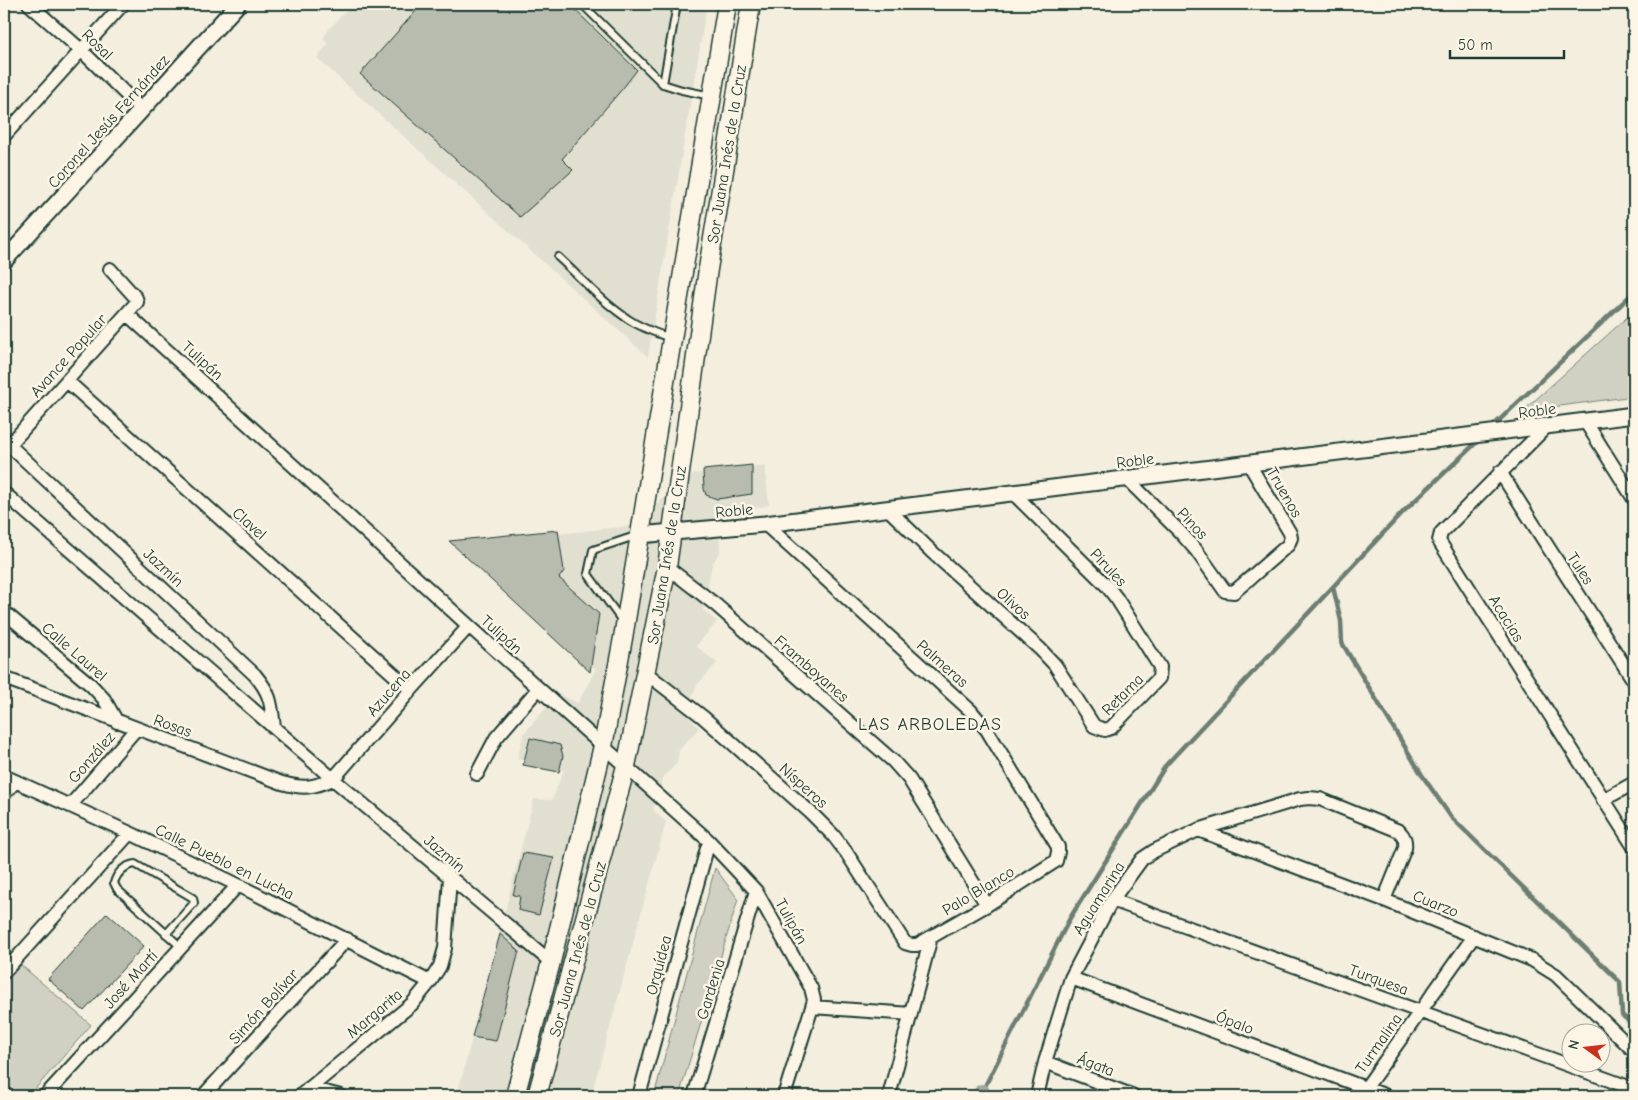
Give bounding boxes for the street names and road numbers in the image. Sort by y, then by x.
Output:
street label: Rosal [78,26,117,64]
street label: Coronel Jesús Fernández [44,51,173,192]
street label: Sor Juana Inés de la Cruz [704,64,750,245]
street label: Avance Popular [27,310,111,401]
street label: Tulipán [178,338,227,384]
street label: Roble [1517,400,1557,422]
street label: Roble [1115,450,1155,472]
street label: Truenos [1263,464,1306,521]
street label: Sor Juana Inés de la Cruz [644,465,690,646]
street label: Roble [714,500,754,522]
street label: Clavel [229,504,270,544]
street label: Pinos [1173,504,1212,543]
street label: Jazmín [140,545,187,591]
street label: Pirules [1086,545,1131,591]
street label: Tules [1563,549,1597,588]
street label: Olivos [993,584,1034,624]
street label: Acacias [1485,592,1528,645]
street label: Tulipán [477,612,526,658]
street label: Calle Laurel [38,619,111,685]
street label: Framboyanes [771,632,852,706]
street label: Palmeras [913,636,972,691]
street label: Azucena [363,665,414,720]
street label: Retama [1098,670,1147,719]
street label: Rosas [151,711,194,741]
street label: González [65,728,119,787]
street label: Nísperos [776,760,831,812]
street label: Calle Pueblo en Lucha [152,820,297,903]
street label: Jazmín [420,831,469,876]
street label: Aguamarina [1069,859,1128,938]
street label: Sor Juana Inés de la Cruz [546,860,610,1039]
street label: Palo Blanco [939,862,1018,919]
street label: Cuarzo [1410,887,1461,921]
street label: Tulipán [771,896,811,947]
street label: Orquídea [642,933,676,997]
street label: José Martí [100,947,162,1012]
street label: Gardenia [693,957,729,1022]
street label: Turquesa [1346,961,1411,999]
street label: Simón Bolívar [225,965,303,1048]
street label: Margarita [343,985,406,1042]
street label: Ópalo [1213,1007,1256,1038]
street label: Turmalina [1352,1010,1406,1077]
street label: Ágata [1074,1049,1117,1080]

